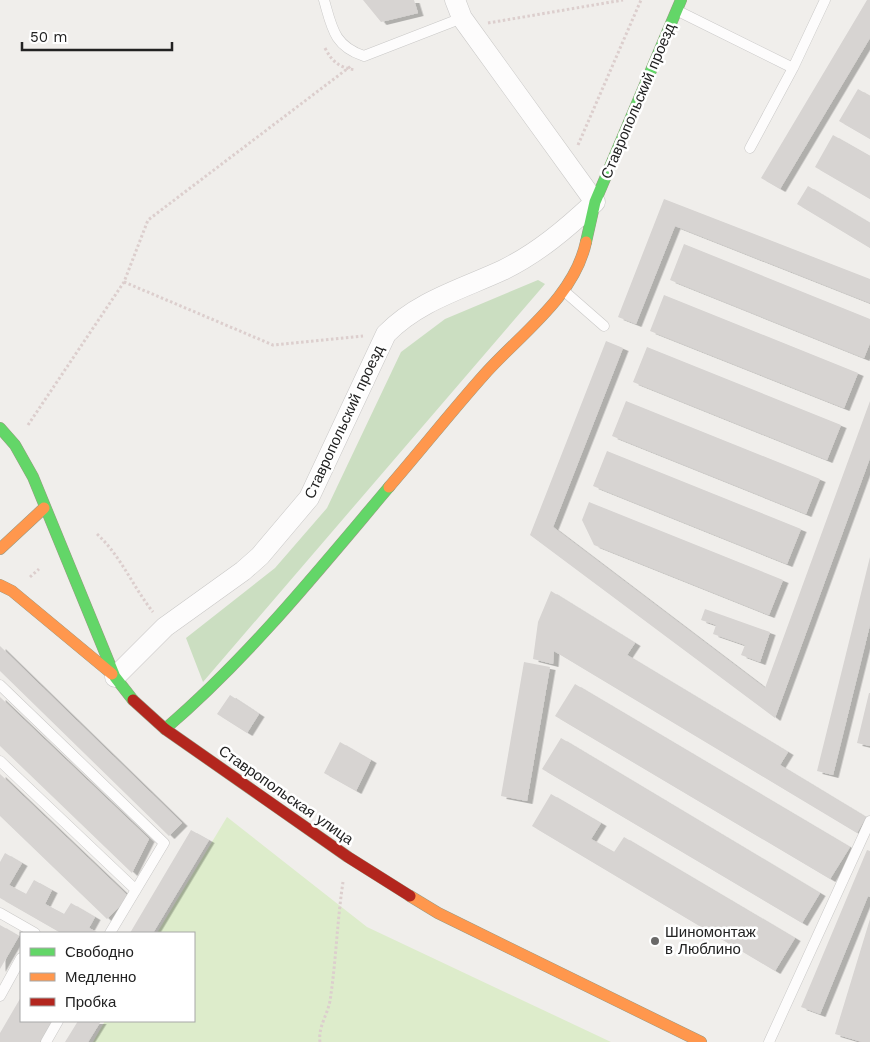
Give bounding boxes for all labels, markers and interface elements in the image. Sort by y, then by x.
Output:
scale bar [22,20,172,52]
street label: Ставропольский проезд [597,20,679,182]
text: 50 m [30,28,67,46]
street label: Ставропольский проезд [300,342,388,502]
street label: Ставропольская улица [215,742,357,849]
place label: Шиномонтаж в Люблино [665,923,756,958]
legend [20,932,195,1022]
marker: Шиномонтаж в Люблино [649,935,661,947]
text: Свободно [65,943,134,961]
text: Медленно [65,968,136,986]
text: Пробка [65,993,117,1011]

